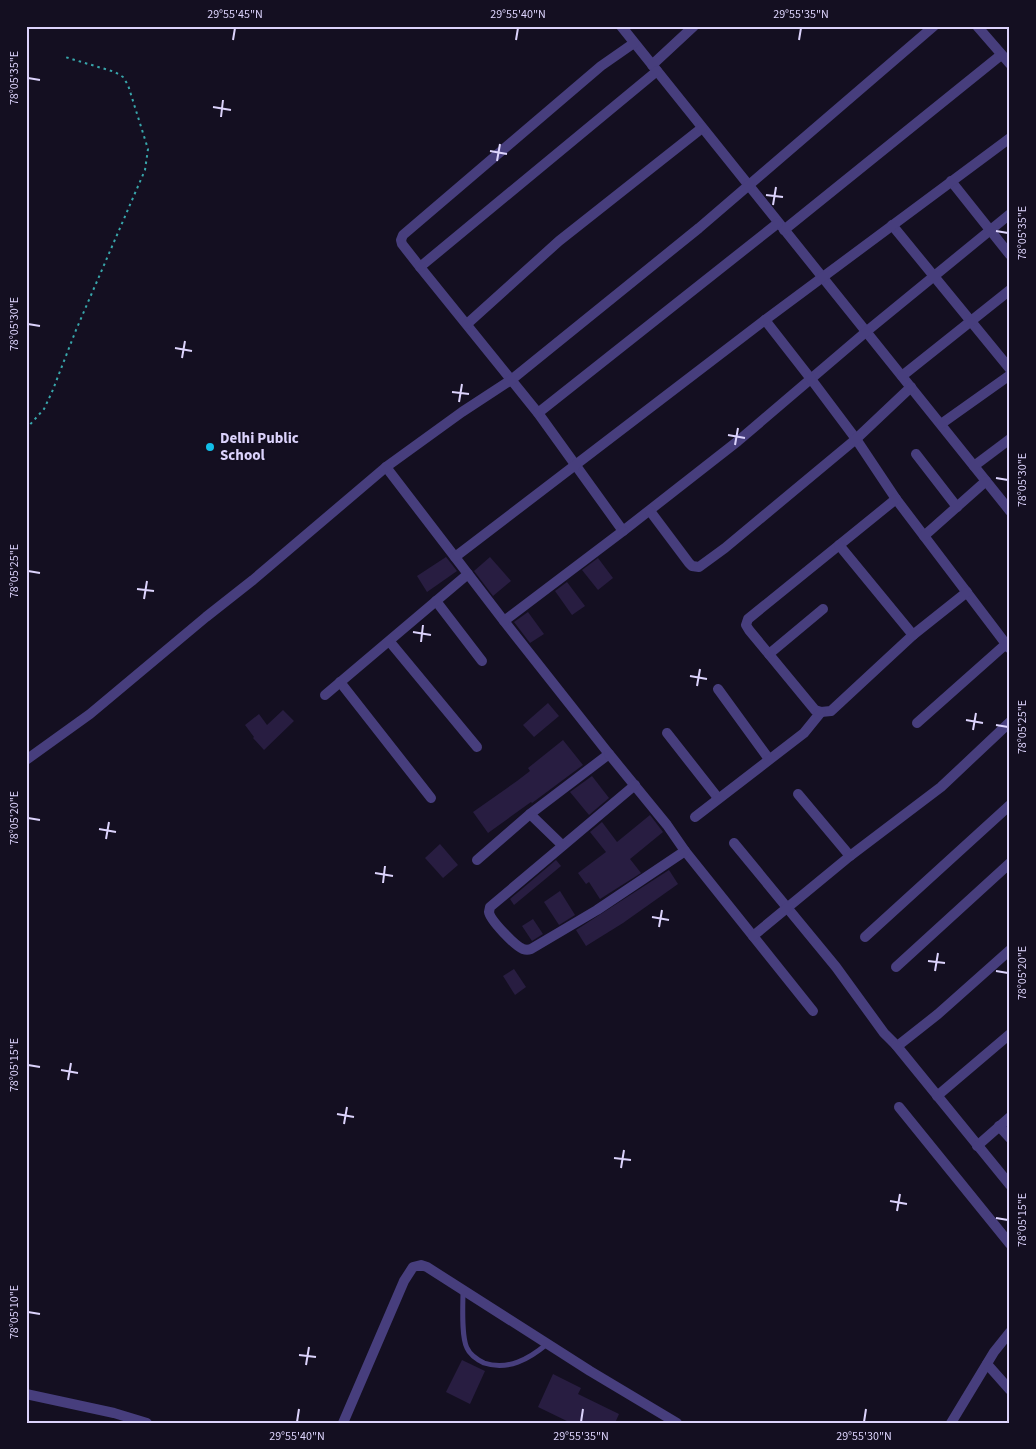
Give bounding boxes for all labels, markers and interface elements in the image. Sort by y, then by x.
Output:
text: 29°55'45"N [207,6,263,23]
text: 29°55'40"N [490,6,546,23]
text: 29°55'35"N [773,6,829,23]
text: 78°05'35"E [6,51,23,105]
text: 78°05'35"E [1014,206,1031,260]
text: 78°05'30"E [6,297,23,351]
place label: Delhi Public School [220,428,299,466]
marker: Delhi Public School [204,441,216,453]
text: 78°05'30"E [1014,453,1031,507]
text: 78°05'25"E [6,544,23,598]
text: 78°05'25"E [1014,700,1031,754]
text: 78°05'20"E [6,791,23,845]
text: 78°05'20"E [1014,946,1031,1000]
text: 78°05'15"E [6,1038,23,1092]
text: 78°05'15"E [1014,1193,1031,1247]
text: 78°05'10"E [6,1285,23,1339]
text: 29°55'40"N [269,1428,325,1445]
text: 29°55'35"N [553,1428,609,1445]
text: 29°55'30"N [836,1428,892,1445]

